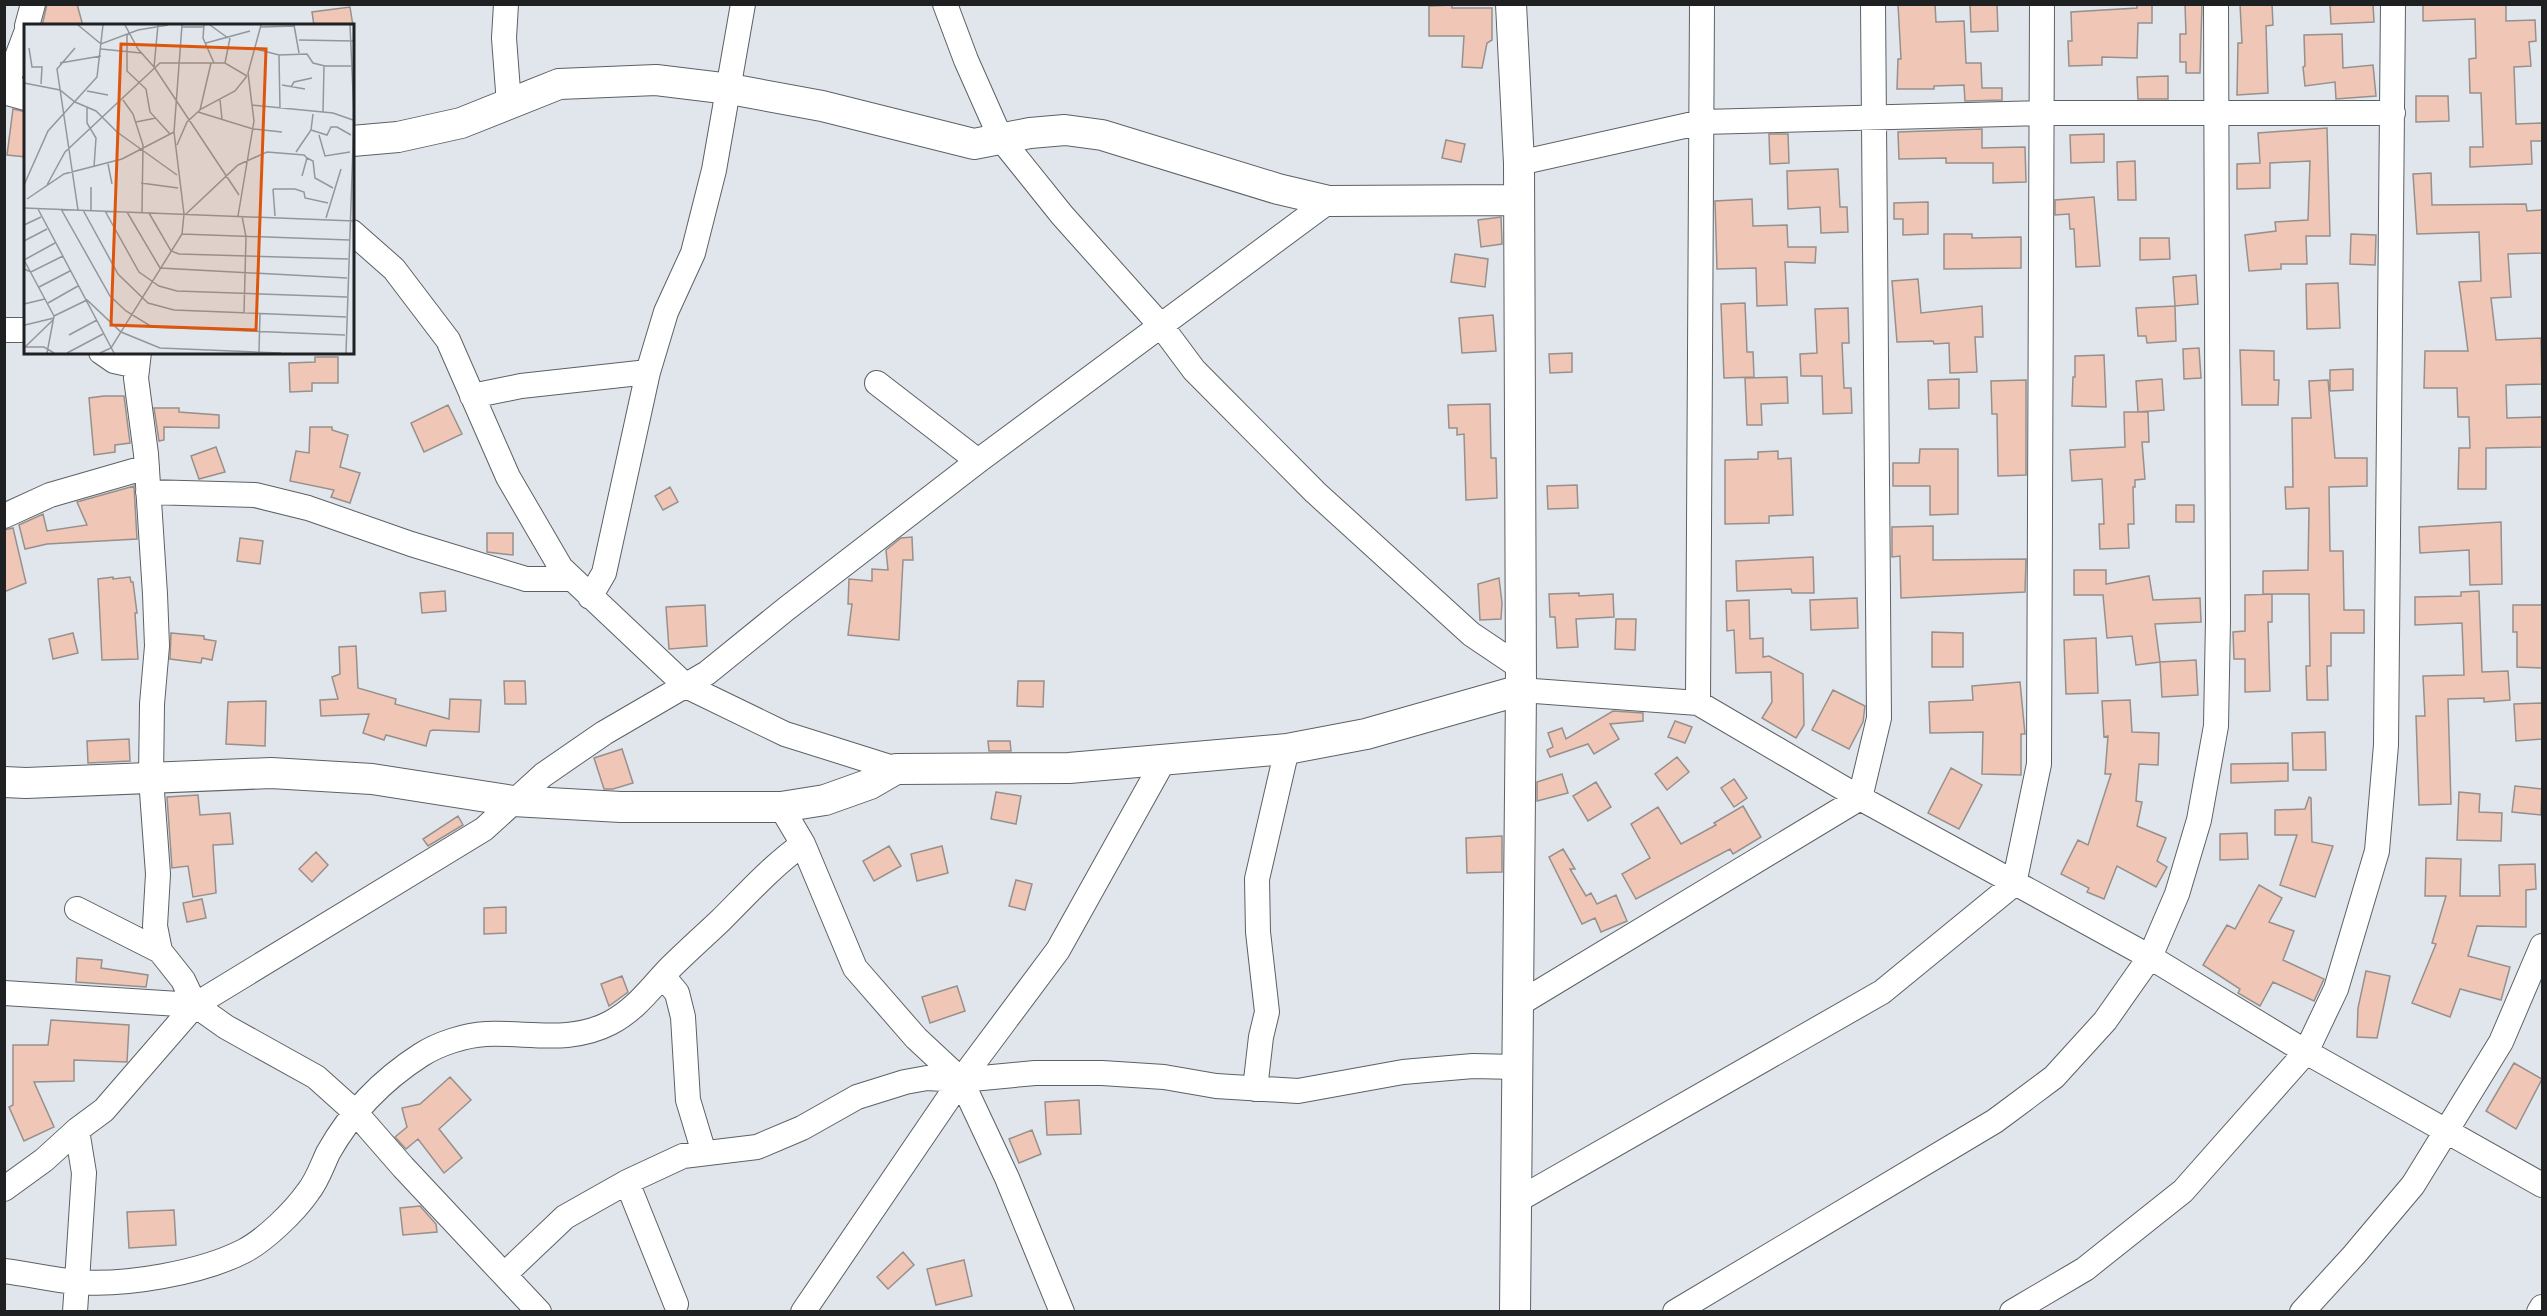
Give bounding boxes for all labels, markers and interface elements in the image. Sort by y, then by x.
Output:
inset map [24,24,354,354]

